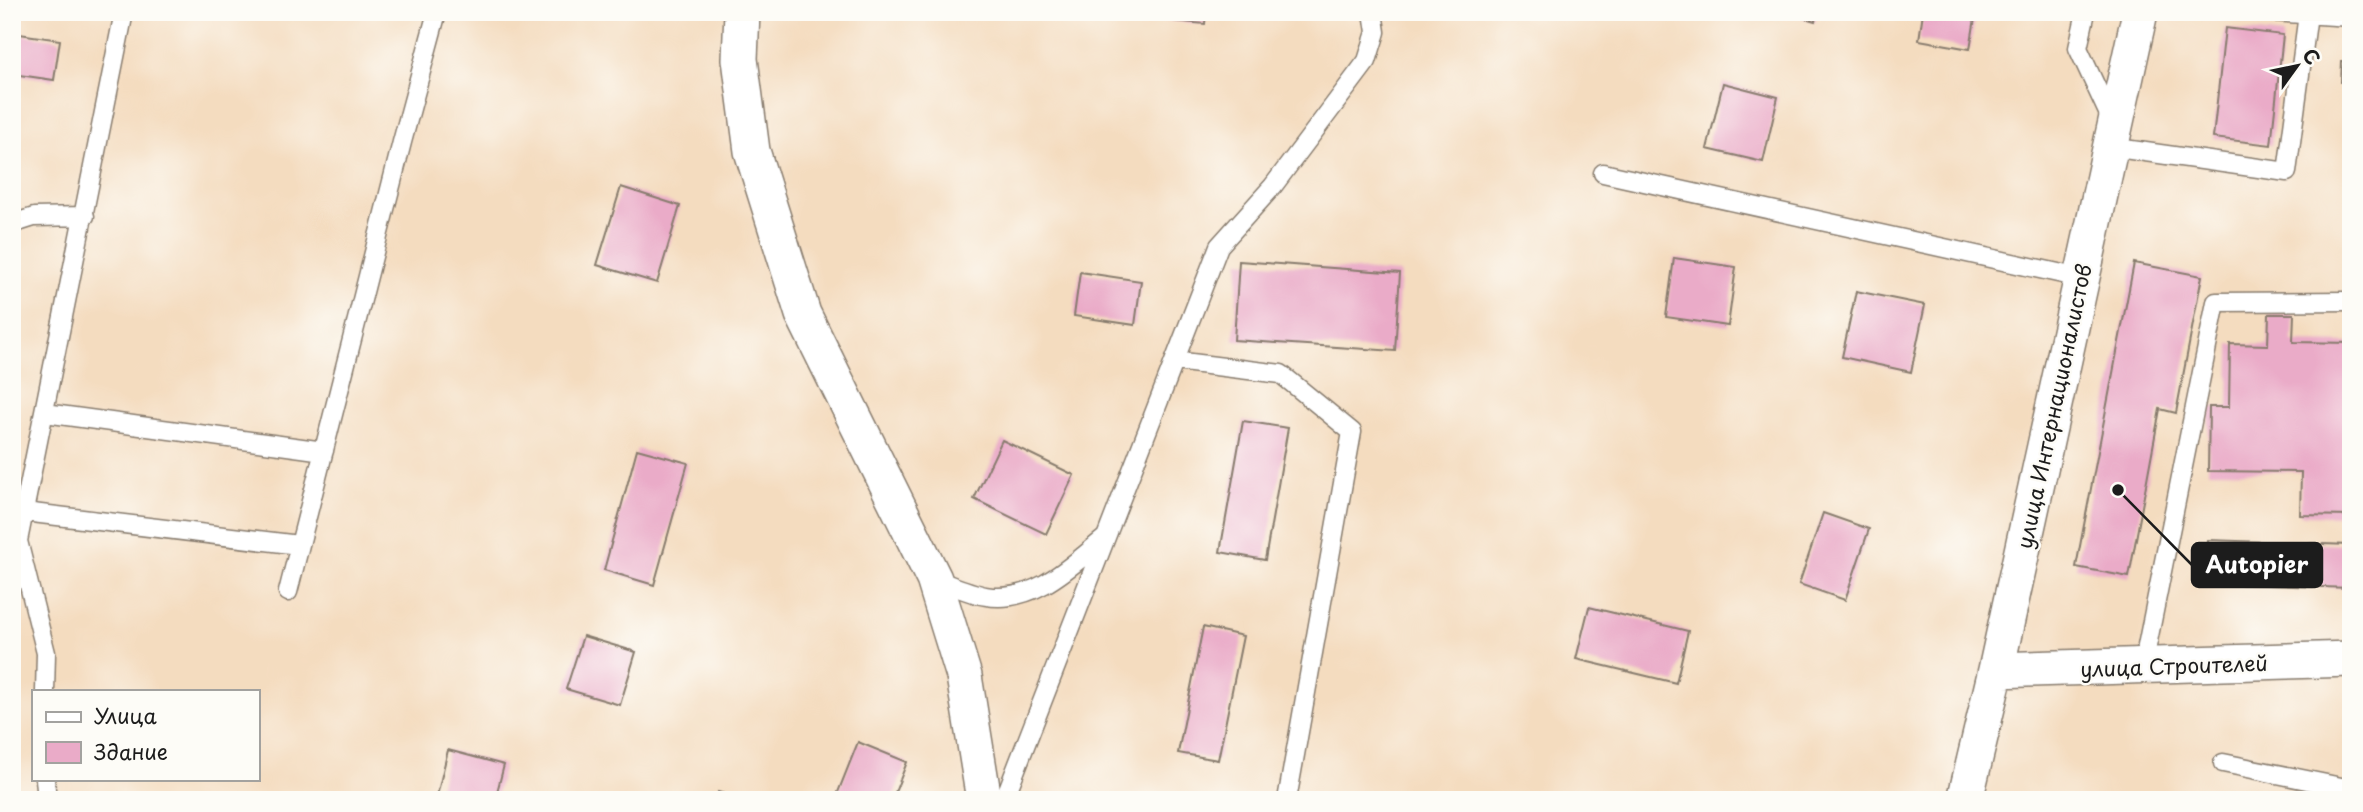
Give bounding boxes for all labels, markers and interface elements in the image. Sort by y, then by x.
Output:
north arrow [2262,32,2332,102]
text: С [2296,43,2328,70]
street label: улица Интернационалистов [2007,261,2099,551]
callout: Autopier [2192,543,2322,587]
text: Autopier [2206,546,2309,581]
street label: улица Строителей [2080,646,2268,684]
legend [32,690,259,780]
text: Улица [94,699,157,731]
text: Здание [94,735,168,767]

